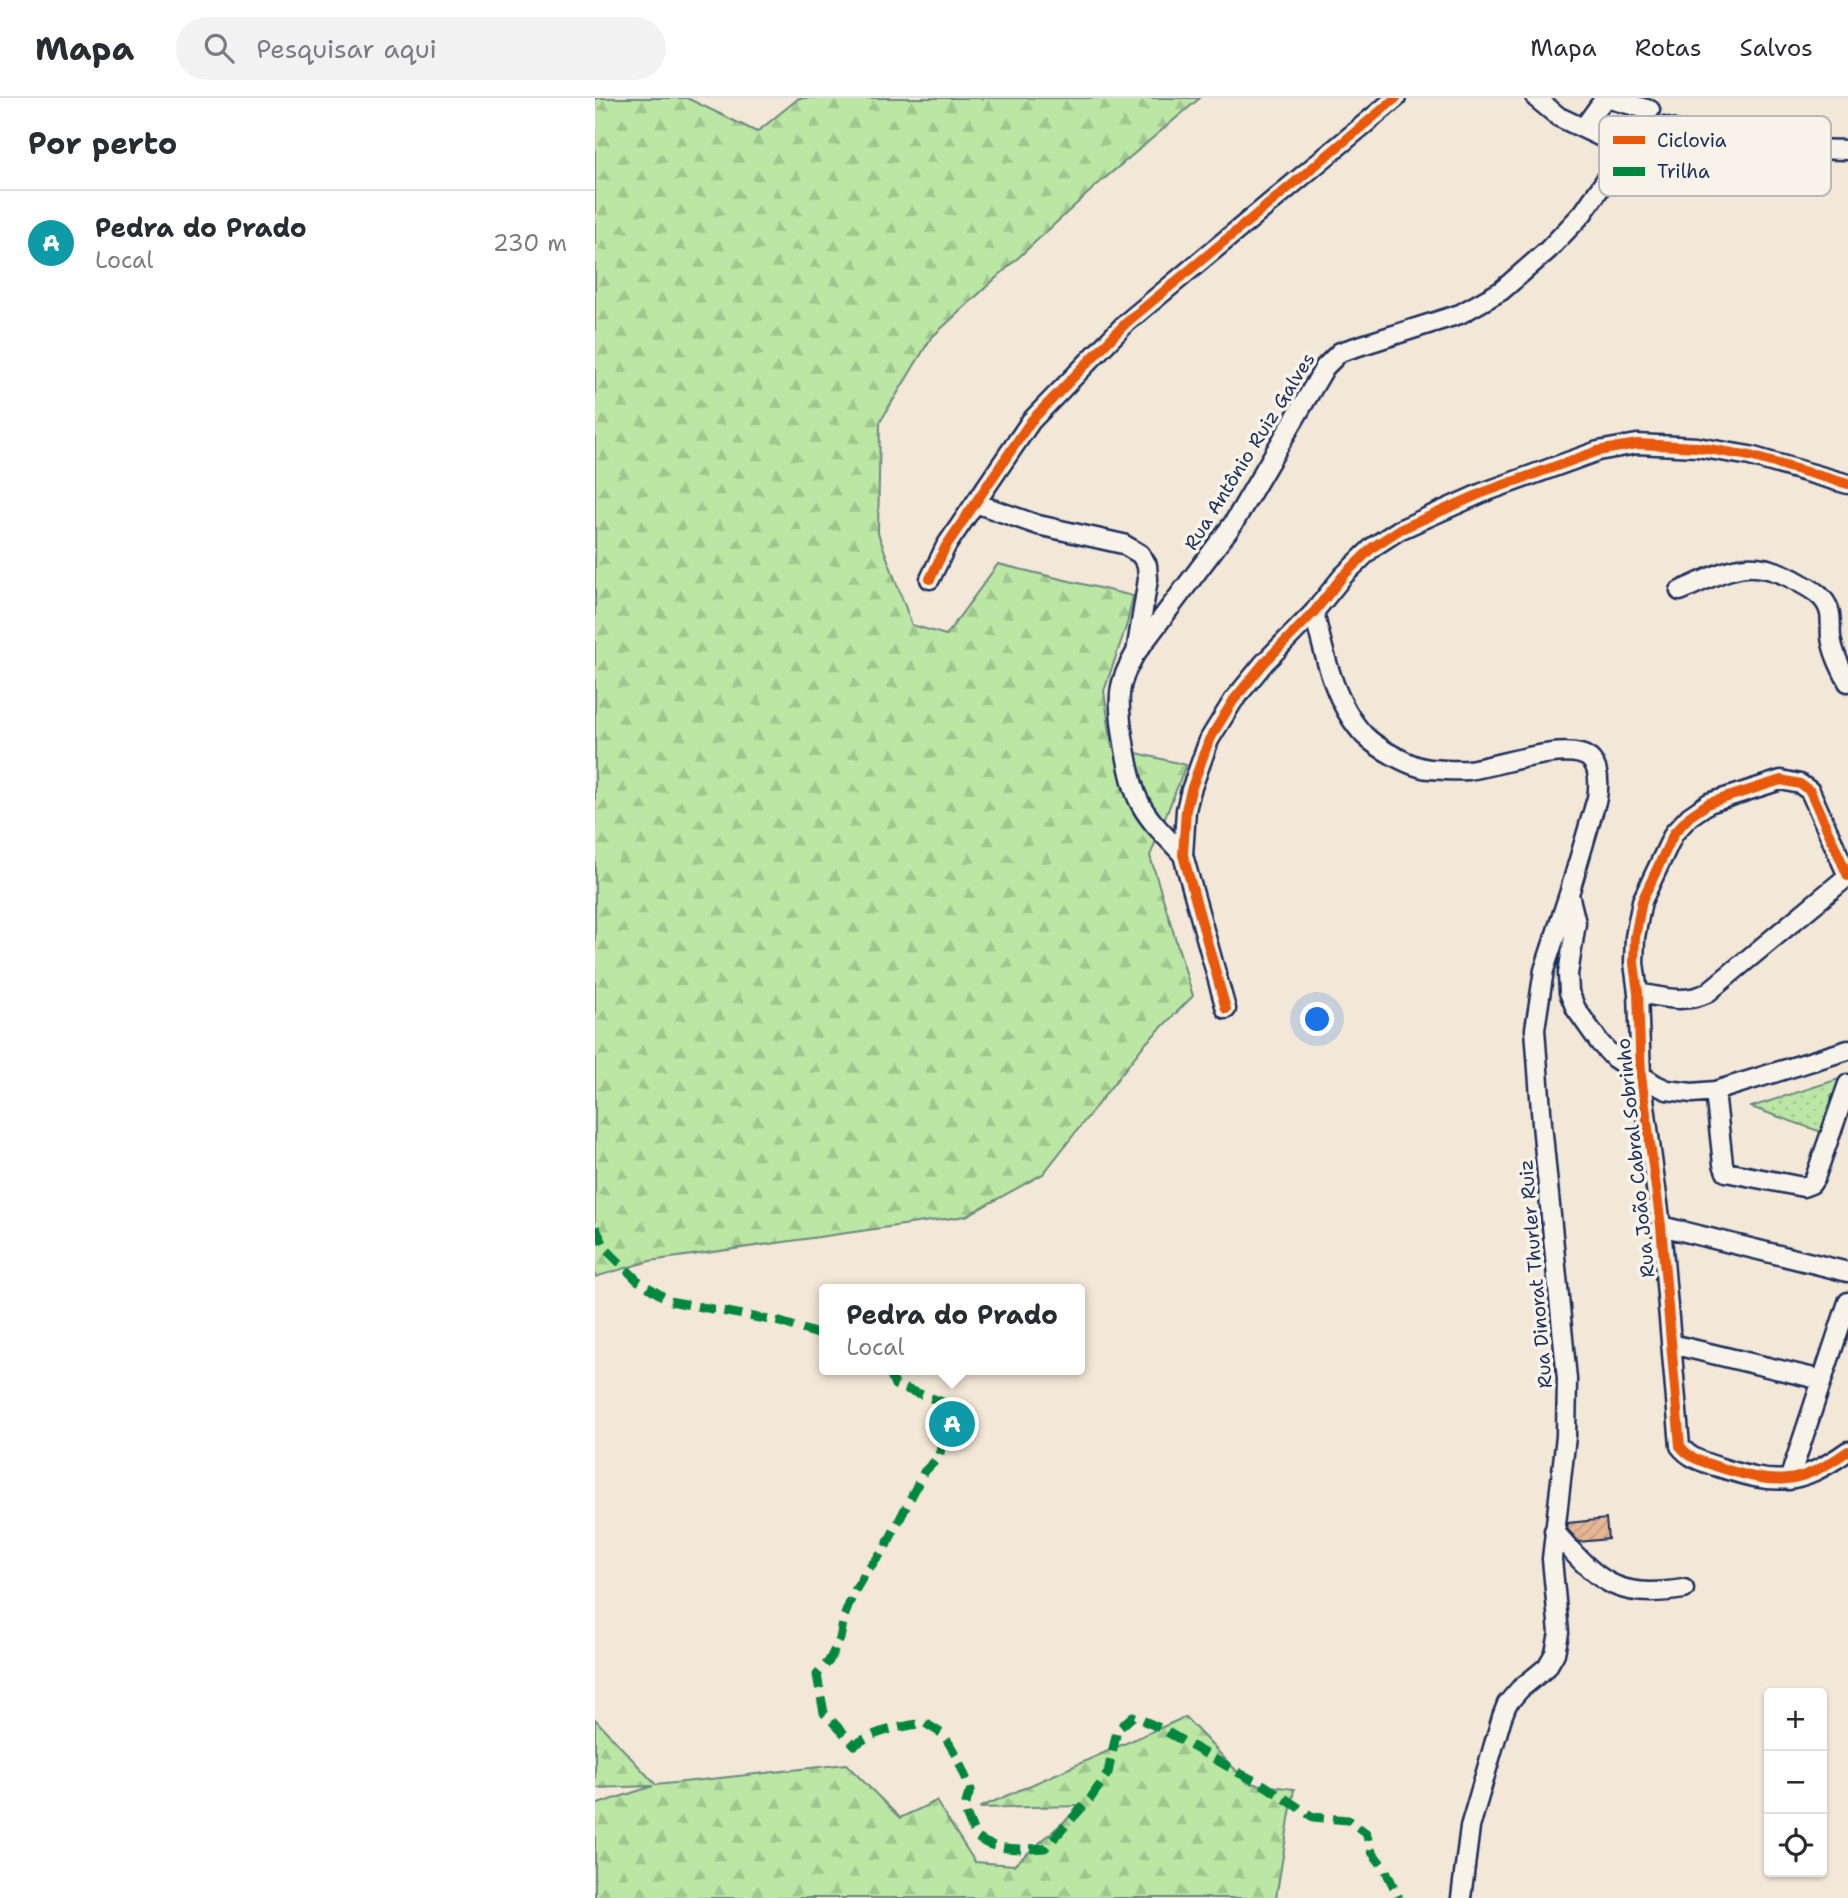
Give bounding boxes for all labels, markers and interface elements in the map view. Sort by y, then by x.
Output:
search box [176,17,666,80]
text: Mapa [35,26,134,71]
icon: search [200,29,238,67]
text: Pesquisar aqui [256,31,437,66]
text: Mapa [1530,32,1597,64]
text: Rotas [1635,32,1702,64]
text: Salvos [1740,32,1813,64]
legend [1599,116,1831,196]
text: Por perto [28,123,177,164]
text: Ciclovia [1657,128,1727,153]
text: Trilha [1657,159,1710,184]
text: Pedra do Prado [95,210,307,245]
text: A [42,228,60,258]
text: 230 m [493,228,567,258]
text: Local [95,245,153,275]
street label: Rua Antônio Ruiz Galves [1178,348,1320,555]
your location [1300,1002,1334,1036]
street label: Rua João Cabral Sobrinho [1610,1037,1661,1279]
street label: Rua Dinorat Thurler Ruiz [1513,1159,1558,1389]
popup [819,1284,1085,1375]
text: Pedra do Prado [846,1297,1058,1332]
text: Local [846,1332,904,1362]
pin: A [929,1398,975,1450]
map controls [1764,1688,1827,1877]
button: + [1764,1688,1827,1751]
button: − [1764,1751,1827,1814]
button: locate [1764,1814,1827,1877]

